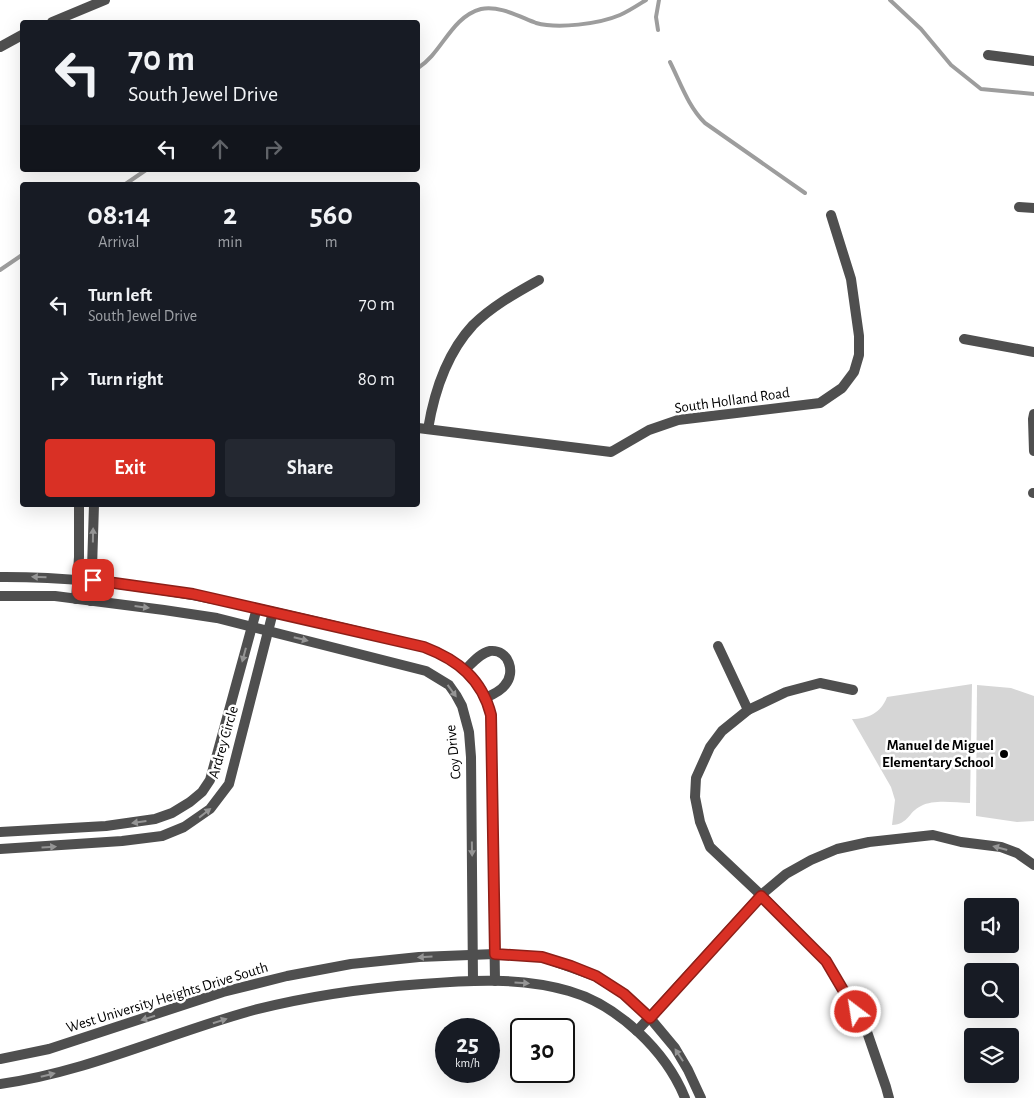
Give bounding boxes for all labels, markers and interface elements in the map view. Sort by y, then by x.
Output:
icon: left [45,40,110,105]
text: 70 m [128,42,195,77]
text: South Jewel Drive [128,83,278,105]
icon: left [153,135,181,163]
icon: ahead [206,135,234,163]
icon: right [259,135,287,163]
text: 08:14 [87,200,150,230]
text: 2 [223,200,237,230]
text: 560 [310,200,353,230]
text: Arrival [98,234,139,250]
text: min [218,234,243,250]
text: m [325,234,338,250]
text: Turn left [88,286,152,305]
icon: left [45,291,73,319]
text: 70 m [359,295,395,314]
text: South Jewel Drive [88,308,197,324]
icon: right [45,366,73,394]
text: Turn right [88,370,163,389]
text: 80 m [358,370,395,389]
street label: South Holland Road [673,385,791,416]
button: Exit [45,439,215,497]
button: Share [225,439,395,497]
one-way arrow [89,527,97,543]
pin [72,559,114,601]
icon: arrive [79,566,107,594]
one-way arrow [31,573,47,581]
one-way arrow [134,603,150,611]
one-way arrow [294,635,309,643]
one-way arrow [239,648,247,663]
one-way arrow [447,684,458,697]
street label: Ardrey Circle [206,704,241,780]
street label: Coy Drive [443,724,464,780]
place label: Manuel de Miguel Elementary School [882,738,994,770]
marker: Manuel de Miguel Elementary School [998,748,1010,760]
one-way arrow [198,808,211,818]
one-way arrow [130,818,146,826]
one-way arrow [41,842,57,850]
one-way arrow [468,842,476,858]
one-way arrow [992,844,1007,852]
map controls [964,898,1019,1083]
button: sound [964,898,1019,953]
one-way arrow [417,953,433,961]
street label: West University Heights Drive South [64,960,270,1035]
button: search [964,963,1019,1018]
one-way arrow [514,979,530,987]
position arrow [829,985,881,1037]
one-way arrow [140,1015,155,1022]
one-way arrow [212,1017,227,1025]
speed limit sign: 30 [510,1018,575,1083]
button: layers [964,1028,1019,1083]
text: 25 [456,1032,479,1057]
one-way arrow [674,1049,684,1062]
text: km/h [455,1057,480,1069]
one-way arrow [40,1071,55,1079]

